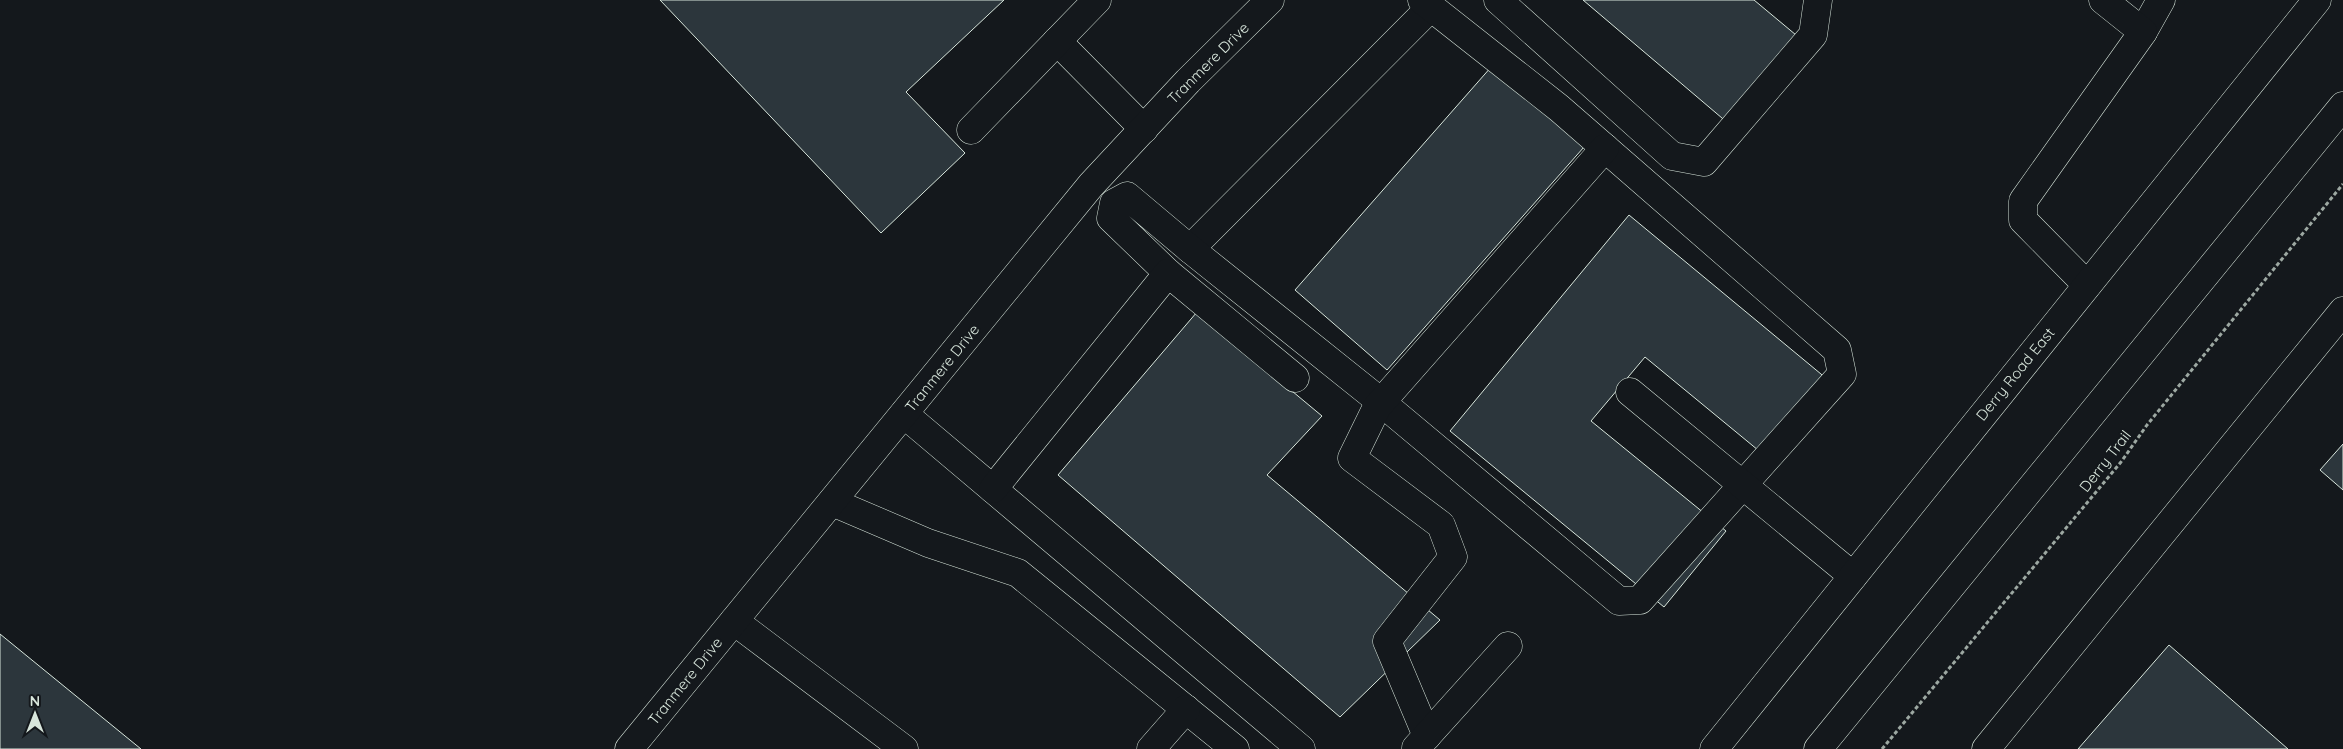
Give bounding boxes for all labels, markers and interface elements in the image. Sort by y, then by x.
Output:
street label: Tranmere Drive [1163,18,1253,108]
street label: Tranmere Drive [901,320,983,416]
street label: Derry Road East [1972,323,2058,425]
street label: Derry Trail [2075,426,2135,496]
street label: Tranmere Drive [644,633,726,729]
north arrow [10,689,60,739]
text: N [30,692,40,710]

